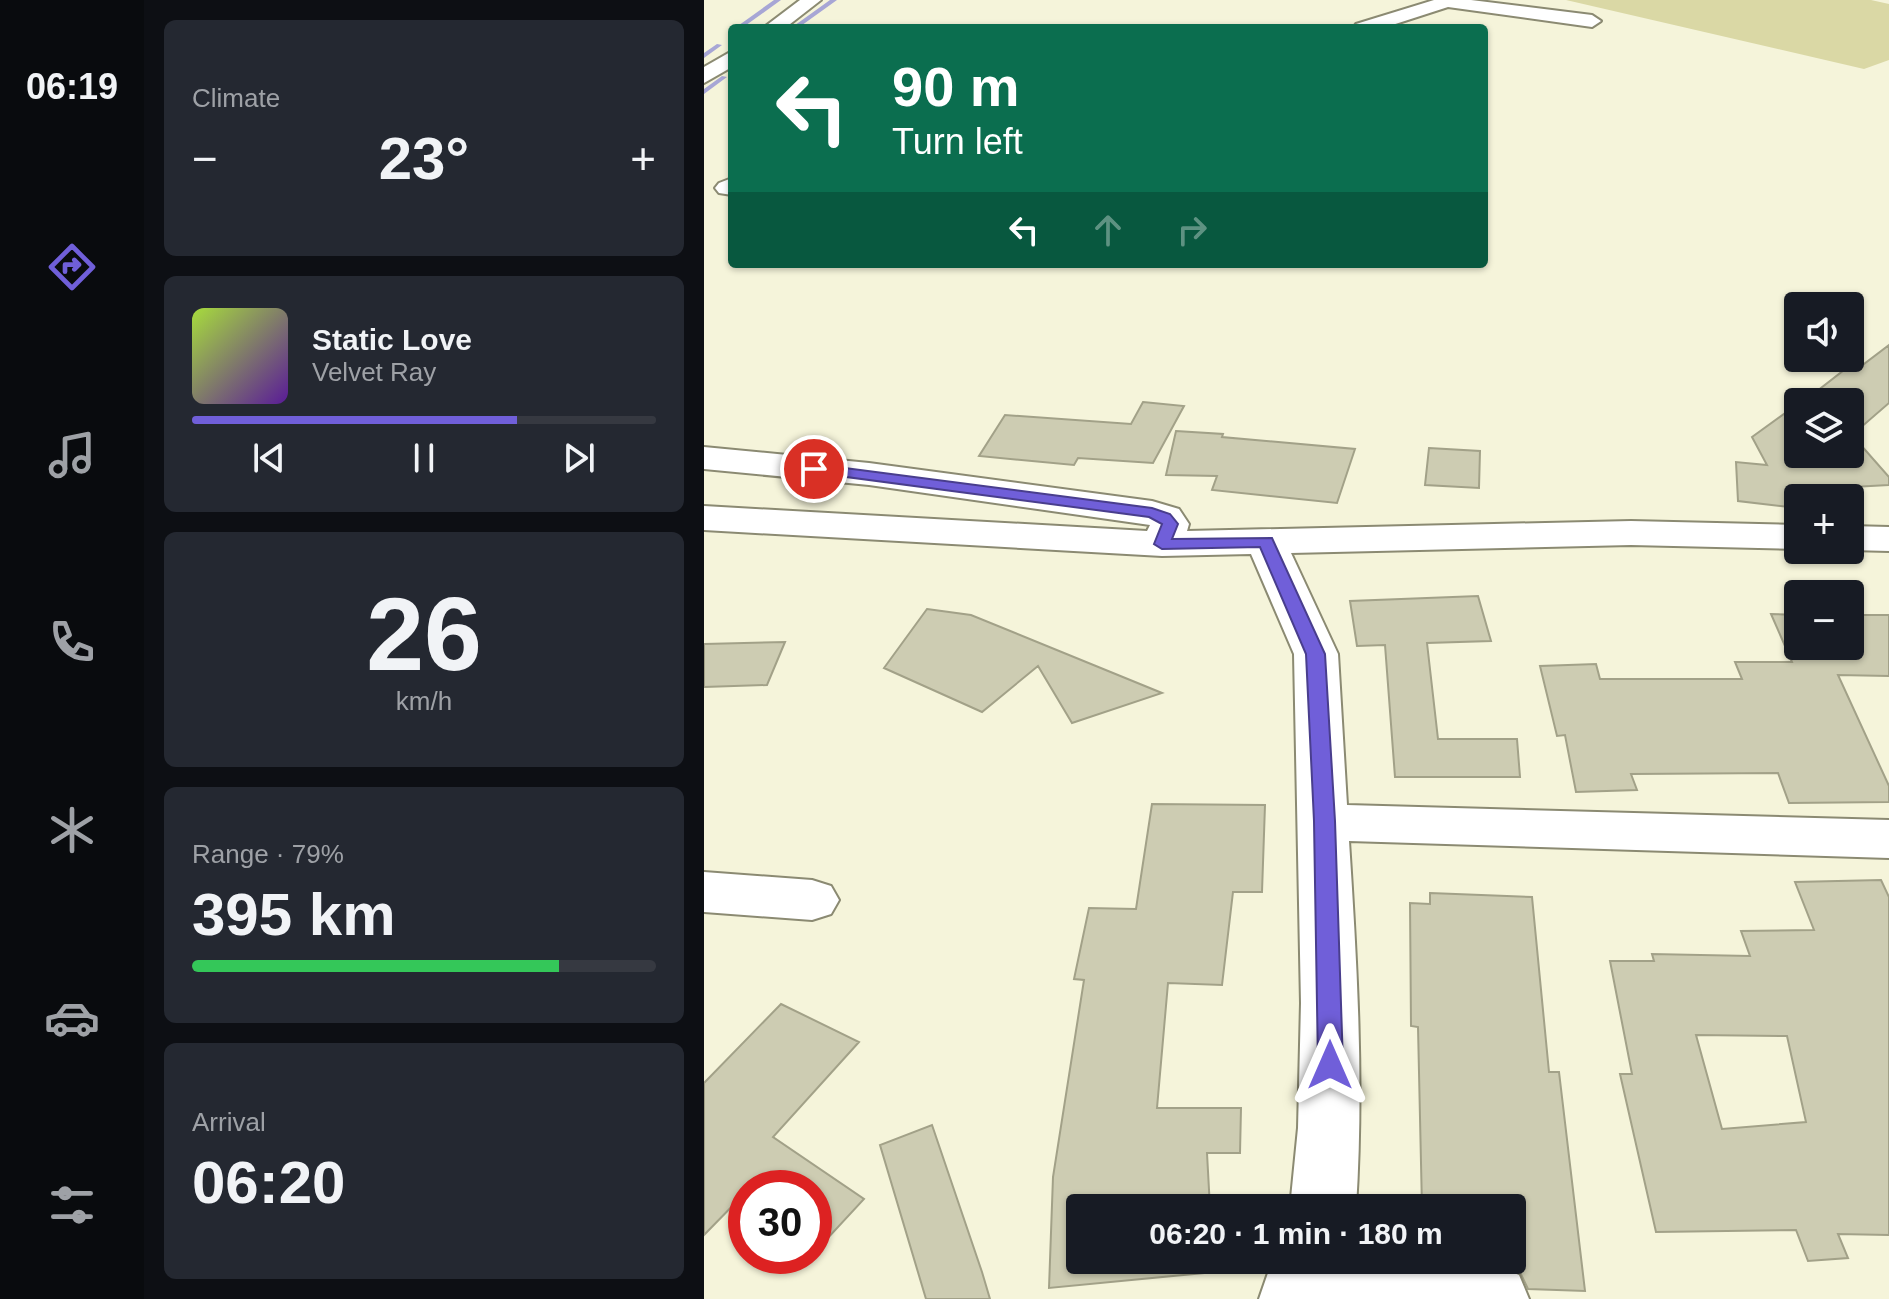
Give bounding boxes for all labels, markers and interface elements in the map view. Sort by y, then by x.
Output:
text: 90 m [892,55,1020,118]
icon: left [760,56,864,160]
text: 06:19 [26,66,118,107]
text: Climate [192,83,280,113]
text: Turn left [892,121,1023,162]
text: 23° [379,125,469,192]
text: − [192,134,218,183]
text: + [630,134,656,183]
icon: left [1002,208,1046,252]
icon: ahead [1086,208,1130,252]
icon: right [1170,208,1214,252]
icon: directions [44,239,100,295]
map controls [1784,292,1864,660]
button: sound [1784,292,1864,372]
text: Static Love [312,323,472,356]
text: Velvet Ray [312,357,436,387]
button: layers [1784,388,1864,468]
icon: music [44,427,100,483]
pin [780,435,848,503]
icon: previous [247,436,291,480]
icon: pause [402,436,446,480]
icon: next [557,436,601,480]
icon: arrive [792,447,836,491]
button: + [1784,484,1864,564]
text: 26 [366,576,482,692]
button: − [1784,580,1864,660]
icon: phone [44,614,100,670]
text: km/h [396,686,452,716]
icon: climate [44,802,100,858]
text: Range · 79% [192,839,344,869]
text: 395 km [192,881,396,948]
icon: car [44,990,100,1046]
position arrow [1288,1023,1372,1107]
text: Arrival [192,1107,266,1137]
text: 06:20 [192,1149,345,1216]
speed limit sign: 30 [728,1170,832,1274]
icon: filters [44,1177,100,1233]
text: 06:20 · 1 min · 180 m [1149,1217,1443,1250]

